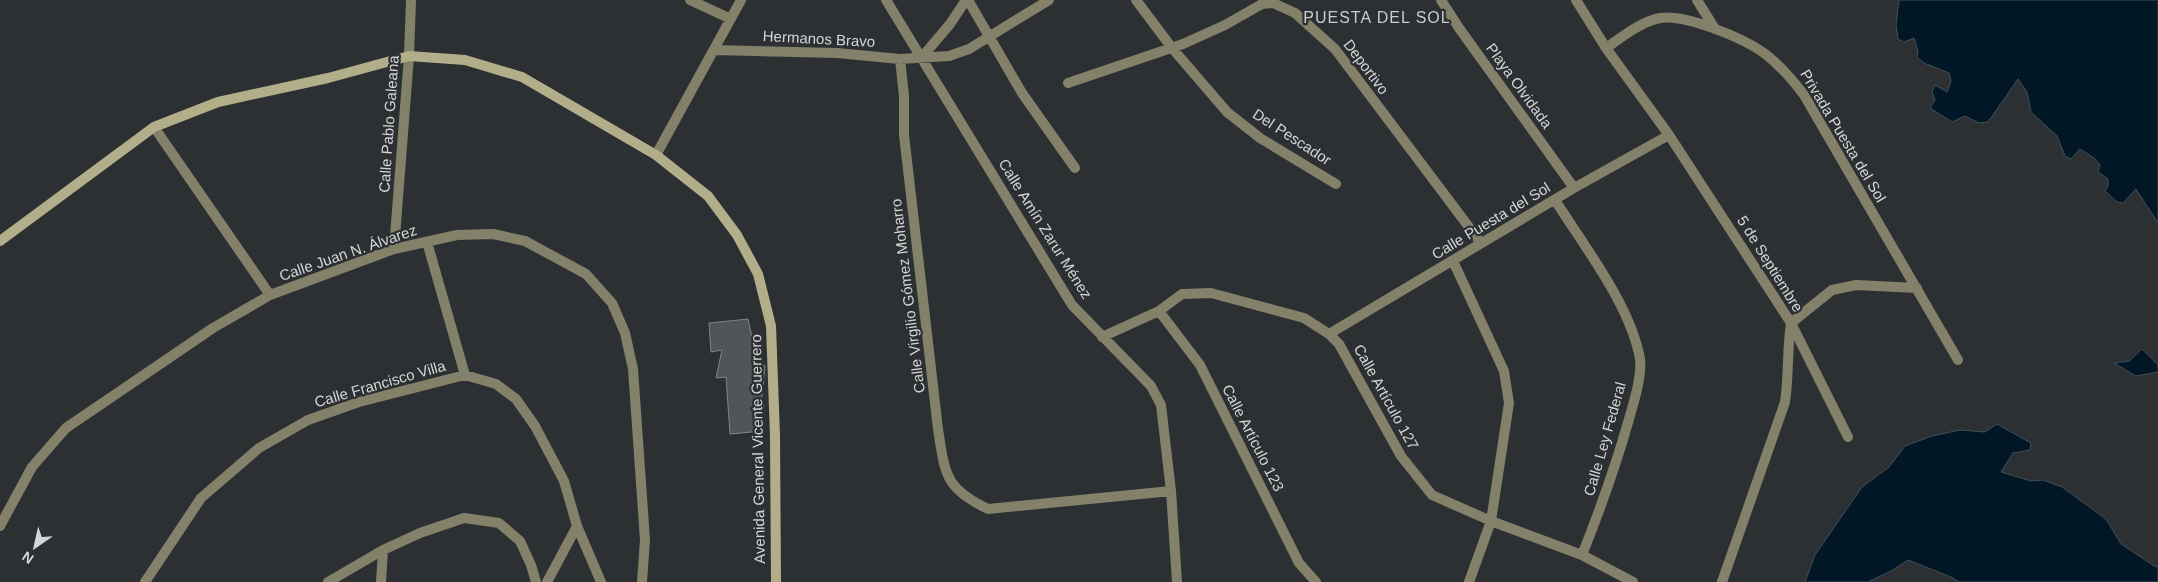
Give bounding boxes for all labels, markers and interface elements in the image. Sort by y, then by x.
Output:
district label: PUESTA DEL SOL [1303,9,1451,26]
street label: Hermanos Bravo [762,27,876,50]
street label: Deportivo [1340,36,1393,97]
street label: Playa Olvidada [1483,40,1556,132]
street label: Calle Pablo Galeana [375,54,402,193]
street label: Privada Puesta del Sol [1797,66,1890,205]
street label: Del Pescador [1250,105,1335,168]
street label: Calle Amín Zarur Ménez [995,156,1095,302]
street label: Calle Puesta del Sol [1428,178,1553,263]
street label: Calle Virgilio Gómez Moharro [887,198,928,394]
street label: 5 de Septiembre [1734,213,1807,315]
street label: Calle Juan N. Álvarez [277,221,419,284]
street label: Avenida General Vicente Guerrero [747,334,768,564]
street label: Calle Artículo 127 [1351,341,1422,452]
street label: Calle Francisco Villa [312,356,448,410]
street label: Calle Ley Federal [1580,380,1629,498]
street label: Calle Artículo 123 [1219,382,1288,494]
north arrow [10,522,60,572]
text: N [19,548,36,567]

